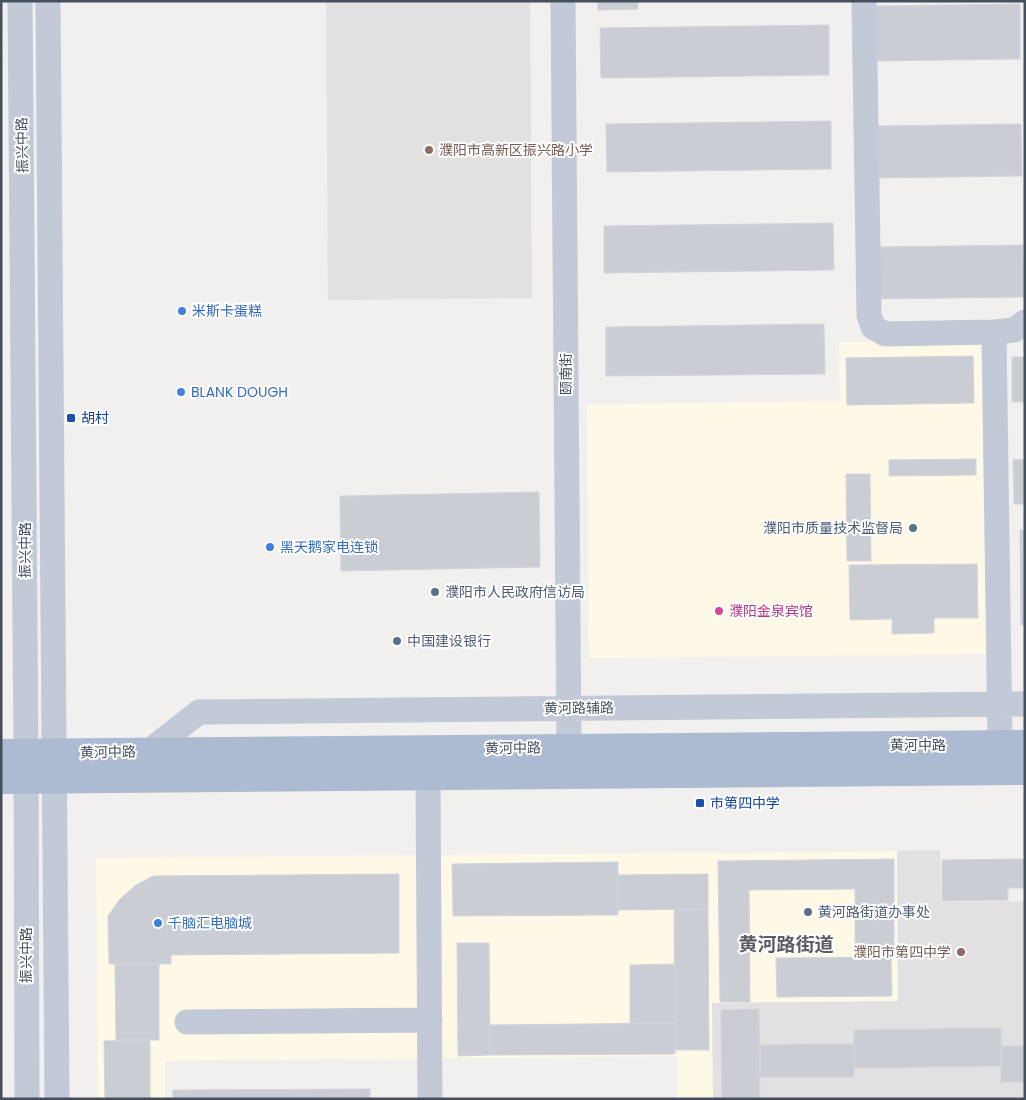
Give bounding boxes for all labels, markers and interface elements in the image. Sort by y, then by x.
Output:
street label: 振兴中路 [12,117,32,173]
place label: 濮阳市高新区振兴路小学 [439,140,593,160]
marker: 濮阳市高新区振兴路小学 [423,144,435,156]
place label: 米斯卡蛋糕 [192,301,262,321]
marker: 米斯卡蛋糕 [176,305,188,317]
street label: 颐南街 [556,353,576,395]
place label: BLANK DOUGH [191,382,288,402]
marker: BLANK DOUGH [175,386,187,398]
place label: 胡村 [81,408,109,428]
marker: 胡村 [65,412,77,424]
place label: 濮阳市质量技术监督局 [763,518,903,538]
street label: 振兴中路 [15,522,35,578]
marker: 濮阳市质量技术监督局 [907,522,919,534]
place label: 黑天鹅家电连锁 [280,537,378,557]
marker: 黑天鹅家电连锁 [264,541,276,553]
place label: 濮阳市人民政府信访局 [445,582,585,602]
marker: 濮阳市人民政府信访局 [429,586,441,598]
place label: 濮阳金泉宾馆 [729,601,813,621]
marker: 濮阳金泉宾馆 [713,605,725,617]
place label: 中国建设银行 [407,631,491,651]
marker: 中国建设银行 [391,635,403,647]
street label: 黄河路辅路 [544,697,614,719]
street label: 黄河中路 [890,735,946,755]
street label: 黄河中路 [485,738,541,758]
street label: 黄河中路 [80,742,136,762]
place label: 市第四中学 [710,793,780,813]
marker: 市第四中学 [694,797,706,809]
place label: 黄河路街道办事处 [818,902,930,922]
marker: 黄河路街道办事处 [802,906,814,918]
place label: 千脑汇电脑城 [168,913,252,933]
marker: 千脑汇电脑城 [152,917,164,929]
street label: 振兴中路 [16,927,36,983]
district label: 黄河路街道 [738,931,834,958]
place label: 濮阳市第四中学 [853,942,951,962]
marker: 濮阳市第四中学 [955,946,967,958]

